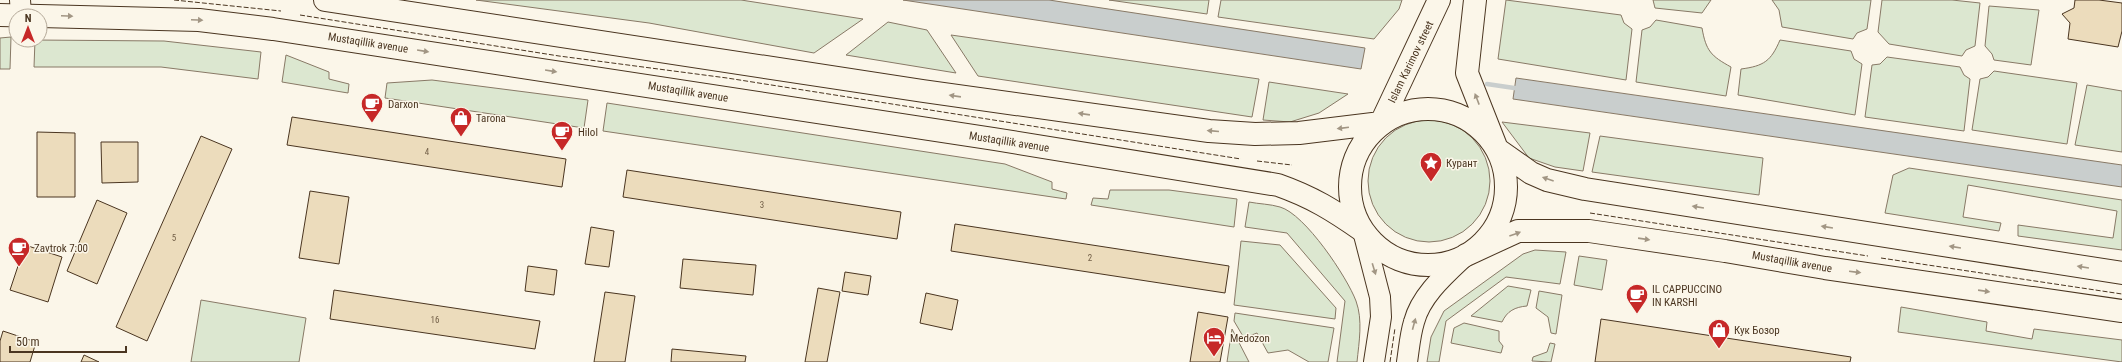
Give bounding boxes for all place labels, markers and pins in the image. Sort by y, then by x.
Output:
cafe icon: Darxon [359,91,385,124]
place label: Darxon [388,98,418,111]
shop icon: Tarona [448,105,474,138]
place label: Tarona [476,112,506,125]
cafe icon: Hilol [549,119,575,152]
place label: Hilol [578,126,598,139]
place icon: Курант [1418,150,1444,183]
place label: Курант [1446,157,1478,170]
cafe icon: Zavtrok 7:00 [6,235,32,268]
place label: Zavtrok 7:00 [34,242,88,255]
cafe icon: IL CAPPUCCINO IN KARSHI [1624,282,1650,315]
place label: IL CAPPUCCINO IN KARSHI [1652,283,1722,309]
shop icon: Кук Бозор [1706,317,1732,350]
place label: Кук Бозор [1734,324,1780,337]
hotel icon: Medozon [1201,325,1227,358]
place label: Medozon [1230,332,1270,345]

